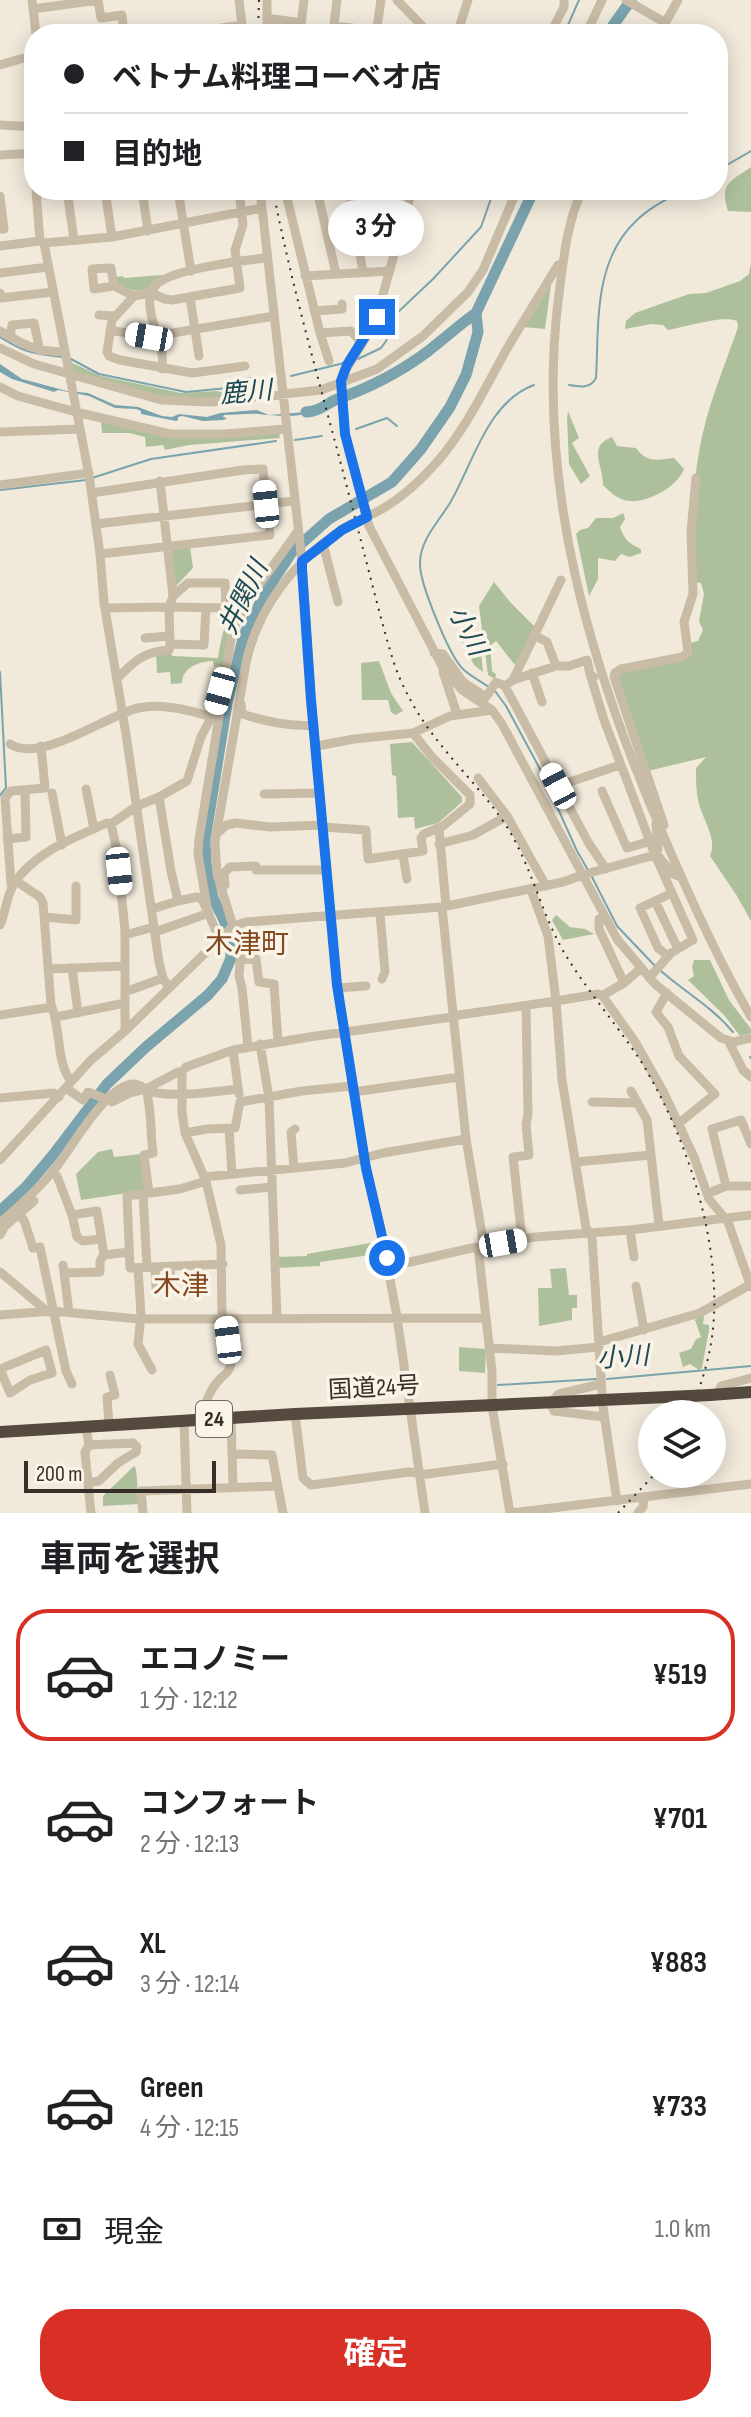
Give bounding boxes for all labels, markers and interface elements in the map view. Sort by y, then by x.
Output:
text: ベトナム料理コーベオ店 [112,60,441,96]
text: 目的地 [112,137,202,173]
callout: 3 分 [329,201,425,257]
text: 3 分 [355,212,397,243]
route end [359,299,395,335]
car [123,321,175,353]
water label: 鹿川 [219,375,276,411]
car [252,479,280,529]
water label: 井関川 [213,553,276,640]
water label: 小川 [441,601,494,664]
car [202,665,238,717]
car [536,759,580,813]
car [105,846,133,896]
district label: 木津町 [205,928,289,961]
car [477,1227,529,1259]
route start [369,1240,405,1276]
district label: 木津 [153,1270,209,1303]
car [213,1315,243,1365]
water label: 小川 [596,1341,653,1375]
street label: 国道24号 [327,1371,421,1405]
map controls [638,1400,726,1488]
button: layers [638,1400,726,1488]
road number: 24 [196,1401,232,1437]
scale bar [24,1457,216,1493]
text: 200 m [36,1461,82,1488]
text: 車両を選択 [40,1539,220,1582]
icon: car [44,1639,116,1711]
text: エコノミー [140,1642,290,1678]
text: ¥519 [652,1657,707,1693]
text: 1 分 · 12:12 [140,1685,238,1716]
icon: car [44,1783,116,1855]
text: コンフォート [140,1786,319,1822]
text: ¥701 [652,1801,707,1837]
text: 2 分 · 12:13 [140,1829,239,1860]
text: XL [140,1926,166,1962]
icon: car [44,1927,116,1999]
text: ¥883 [650,1945,707,1981]
text: 3 分 · 12:14 [140,1969,239,2000]
text: Green [140,2070,204,2106]
icon: car [44,2071,116,2143]
text: ¥733 [651,2089,707,2125]
text: 4 分 · 12:15 [140,2113,239,2144]
icon: cash [40,2207,84,2251]
text: 1.0 km [655,2214,711,2245]
text: 現金 [104,2215,164,2251]
button: 確定 [40,2309,711,2401]

